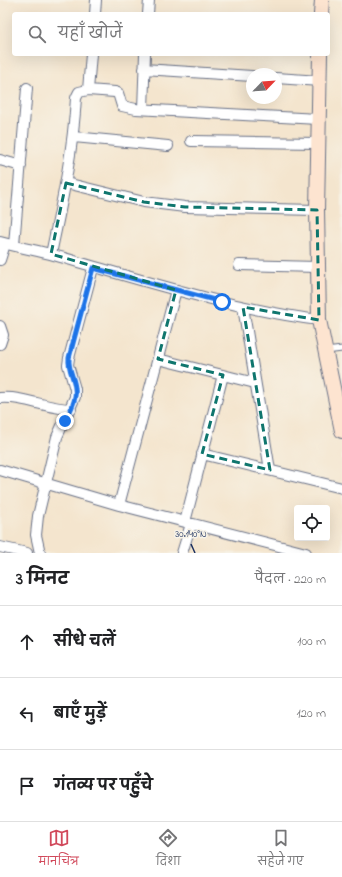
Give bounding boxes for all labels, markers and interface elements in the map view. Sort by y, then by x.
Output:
search box [12,12,330,56]
icon: search [26,23,48,45]
text: यहाँ खोजें [58,23,122,45]
north arrow [246,68,282,104]
route start [213,293,231,311]
route end [56,412,74,430]
map controls [294,505,330,541]
button: locate [294,505,330,541]
text: 30.140°N [175,527,207,542]
text: 3 मिनट [16,567,69,592]
text: पैदल · 220 m [255,570,326,589]
icon: ahead [16,631,38,653]
text: सीधे चलें [54,631,115,653]
text: 100 m [297,632,326,651]
icon: left [16,703,38,725]
text: बाएँ मुड़ें [54,703,107,725]
text: 120 m [296,704,326,723]
icon: arrive [16,775,38,797]
text: गंतव्य पर पहुँचे [54,775,153,797]
tab: मानचित्र [39,827,79,873]
tab: दिशा [156,827,181,873]
tab: सहेजे गए [258,827,303,873]

